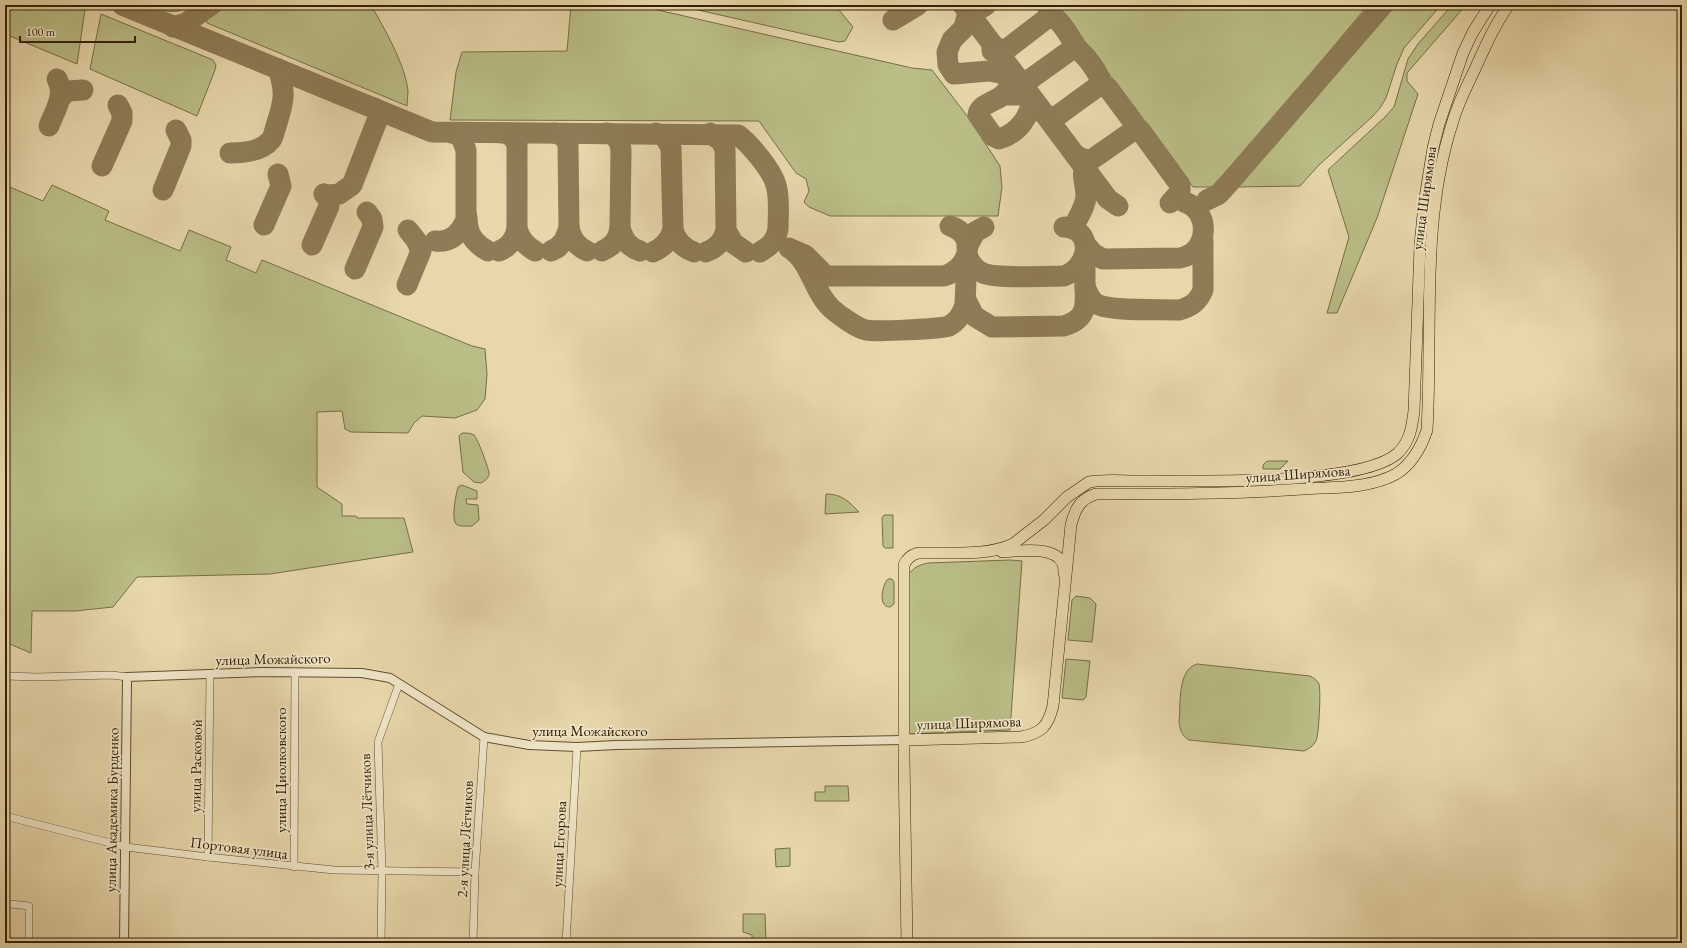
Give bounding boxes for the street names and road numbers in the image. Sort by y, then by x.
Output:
street label: улица Ширямова [1407,145,1440,251]
street label: улица Ширямова [1245,460,1351,487]
street label: улица Можайского [215,648,331,669]
street label: улица Циолковского [271,707,290,833]
street label: улица Ширямова [916,711,1022,734]
street label: улица Расковой [185,719,206,813]
street label: улица Можайского [532,721,648,740]
street label: улица Академика Бурденко [101,727,122,893]
street label: 3-я улица Лётчиков [355,753,378,871]
street label: 2-я улица Лётчиков [452,780,477,898]
street label: улица Егорова [547,800,570,888]
street label: Портовая улица [189,832,289,863]

